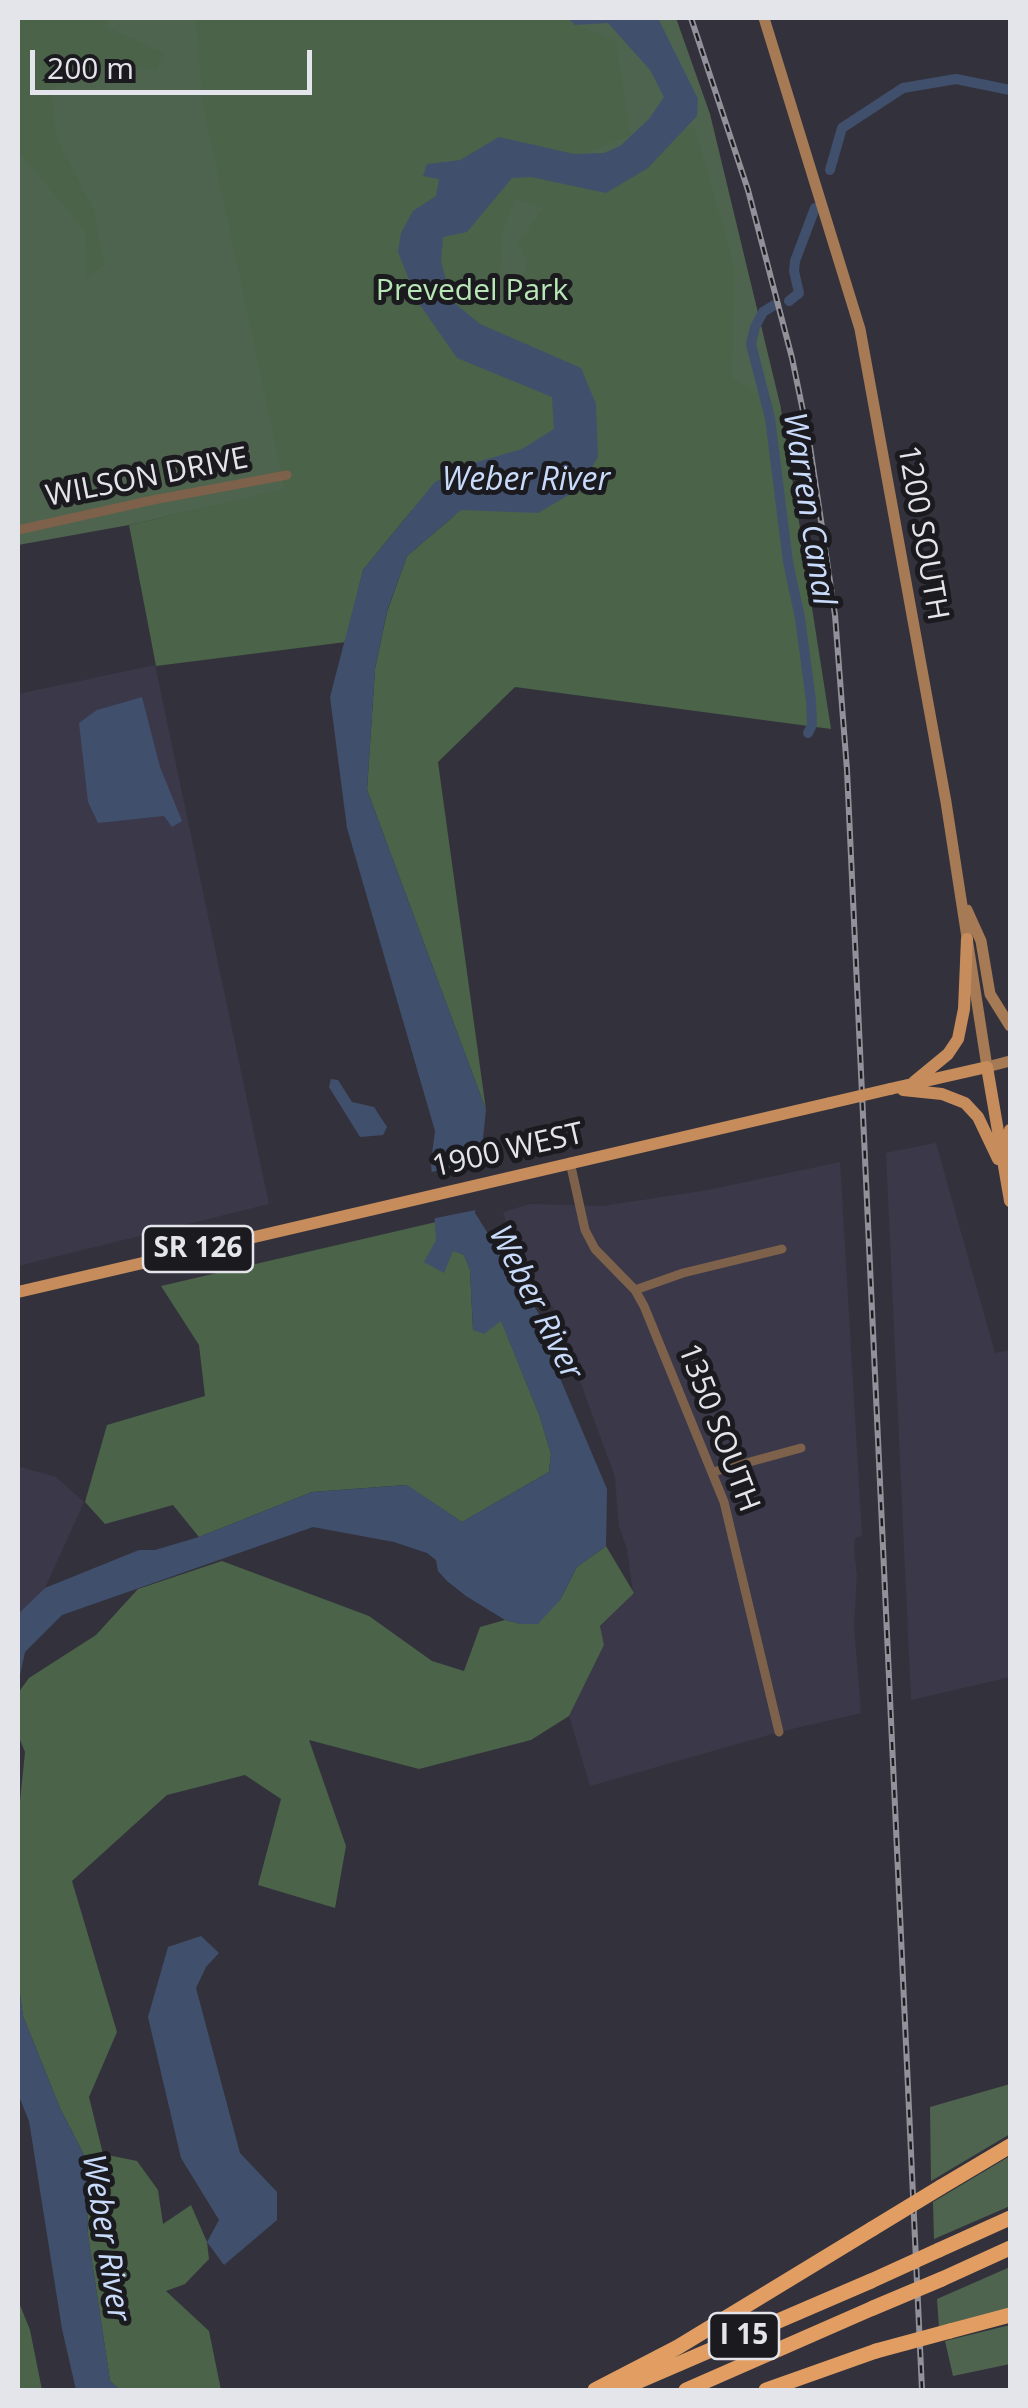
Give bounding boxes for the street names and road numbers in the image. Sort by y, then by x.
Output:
street label: WILSON DRIVE [43,441,251,515]
street label: 1200 SOUTH [889,443,955,623]
street label: 1900 WEST [429,1116,587,1186]
road number: SR 126 [143,1226,253,1272]
street label: 1350 SOUTH [670,1339,766,1517]
road number: I 15 [709,2313,779,2359]

